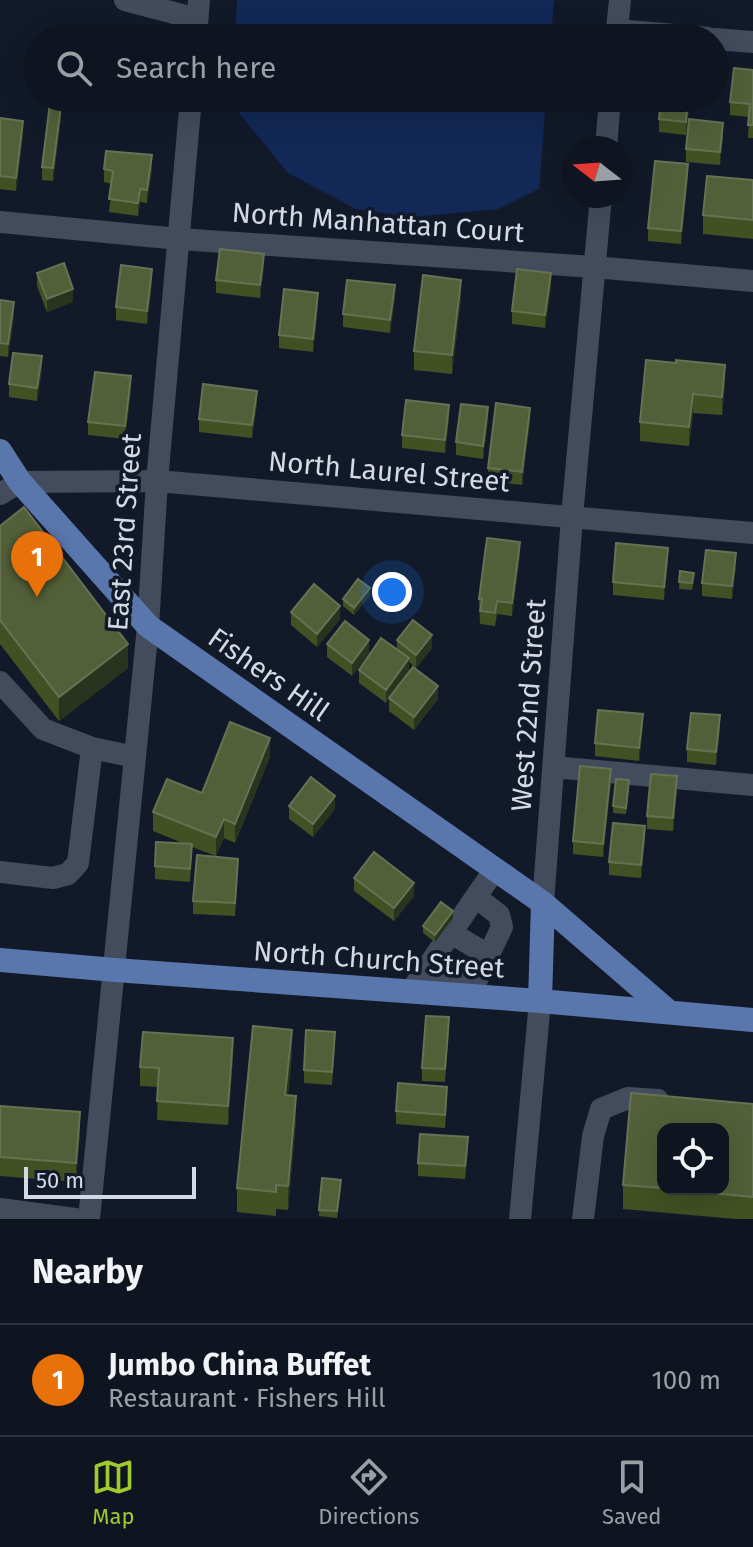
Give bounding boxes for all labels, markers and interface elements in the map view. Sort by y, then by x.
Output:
search box [24,24,729,112]
icon: search [52,46,96,90]
text: Search here [116,50,276,86]
north arrow [561,136,633,208]
street label: North Manhattan Court [231,196,526,249]
street label: East 23rd Street [101,431,148,632]
street label: North Laurel Street [267,445,512,499]
pin: 1 [11,531,63,597]
your location [372,572,412,612]
street label: West 22nd Street [505,597,552,812]
street label: Fishers Hill [202,621,335,728]
street label: North Church Street [252,934,506,985]
map controls [657,1123,729,1195]
button: locate [657,1123,729,1195]
scale bar [24,1163,196,1199]
text: 50 m [36,1167,84,1194]
text: Nearby [32,1251,143,1292]
text: Jumbo China Buffet [108,1347,371,1383]
text: 1 [52,1365,64,1396]
text: 100 m [652,1365,721,1396]
text: Restaurant · Fishers Hill [108,1383,386,1414]
tab: Map [91,1455,135,1530]
tab: Directions [318,1455,419,1530]
tab: Saved [602,1455,662,1530]

